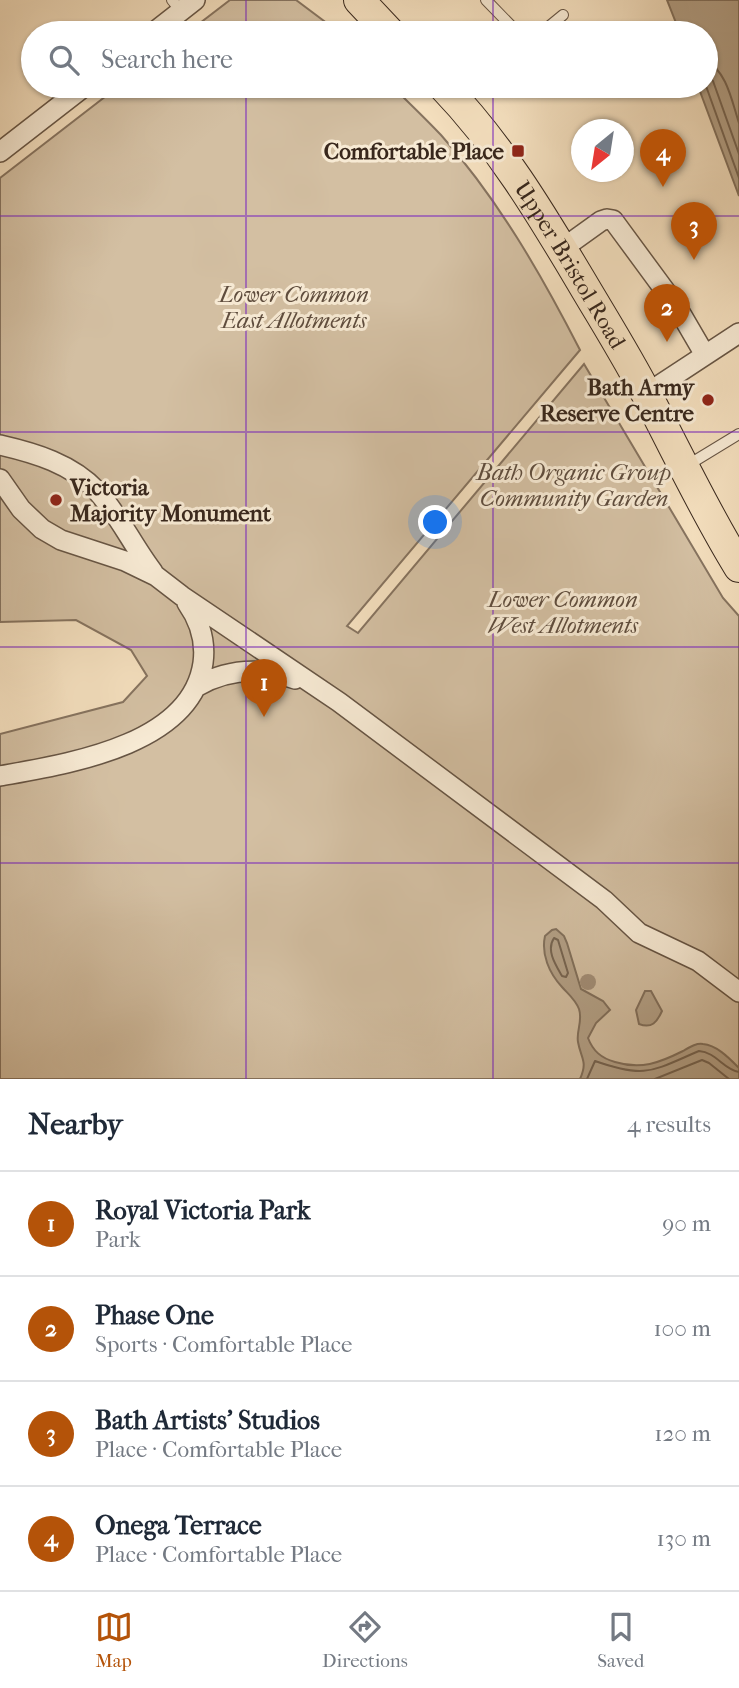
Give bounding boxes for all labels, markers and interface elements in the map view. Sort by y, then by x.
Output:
search box [21,21,718,98]
icon: search [45,41,83,79]
text: Search here [101,44,233,75]
north arrow [571,119,634,182]
pin: 4 [640,129,686,187]
place label: Comfortable Place [324,138,505,165]
marker: Comfortable Place [510,143,526,159]
street label: Upper Bristol Road [509,176,632,354]
pin: 3 [671,202,717,260]
park label: Lower Common East Allotments [217,281,369,334]
pin: 2 [644,284,690,342]
place label: Bath Army Reserve Centre [540,374,696,427]
marker: Bath Army Reserve Centre [700,392,716,408]
park label: Bath Organic Group Community Garden [475,459,671,512]
place label: Victoria Majority Monument [69,474,272,527]
marker: Victoria Majority Monument [48,492,64,508]
your location [418,505,452,539]
park label: Lower Common West Allotments [486,586,639,639]
pin: 1 [241,659,287,717]
text: Nearby [28,1107,123,1142]
text: 4 results [627,1111,711,1138]
text: Royal Victoria Park [95,1195,310,1226]
text: 1 [47,1210,55,1237]
text: 90 m [662,1210,711,1237]
text: Park [95,1226,141,1253]
text: Phase One [95,1300,214,1331]
text: 2 [45,1315,57,1342]
text: 100 m [653,1315,711,1342]
text: Sports · Comfortable Place [95,1331,352,1358]
text: Bath Artists' Studios [95,1405,320,1436]
text: 3 [46,1420,56,1447]
text: 120 m [654,1420,711,1447]
text: Place · Comfortable Place [95,1436,342,1463]
text: Onega Terrace [95,1510,262,1541]
text: 4 [44,1525,58,1552]
text: 130 m [657,1525,711,1552]
text: Place · Comfortable Place [95,1541,342,1568]
tab: Map [95,1608,133,1672]
tab: Directions [322,1608,408,1672]
tab: Saved [597,1608,644,1672]

